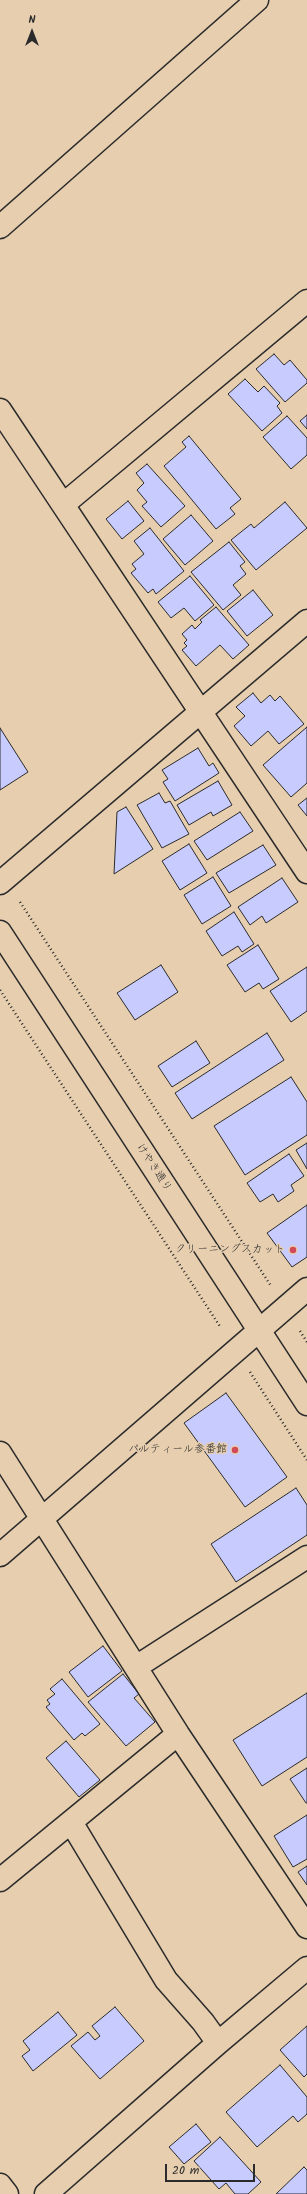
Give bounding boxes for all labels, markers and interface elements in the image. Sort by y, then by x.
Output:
text: N [29,11,35,29]
north arrow [12,12,52,52]
street label: けやき通り [132,1141,174,1195]
place label: クリーニングスカット [175,1243,285,1257]
marker: クリーニングスカット [288,1245,298,1255]
place label: パルティール参番館 [128,1443,227,1457]
marker: パルティール参番館 [230,1445,240,1455]
scale bar [167,2156,257,2182]
text: 20 m [172,2161,199,2180]

